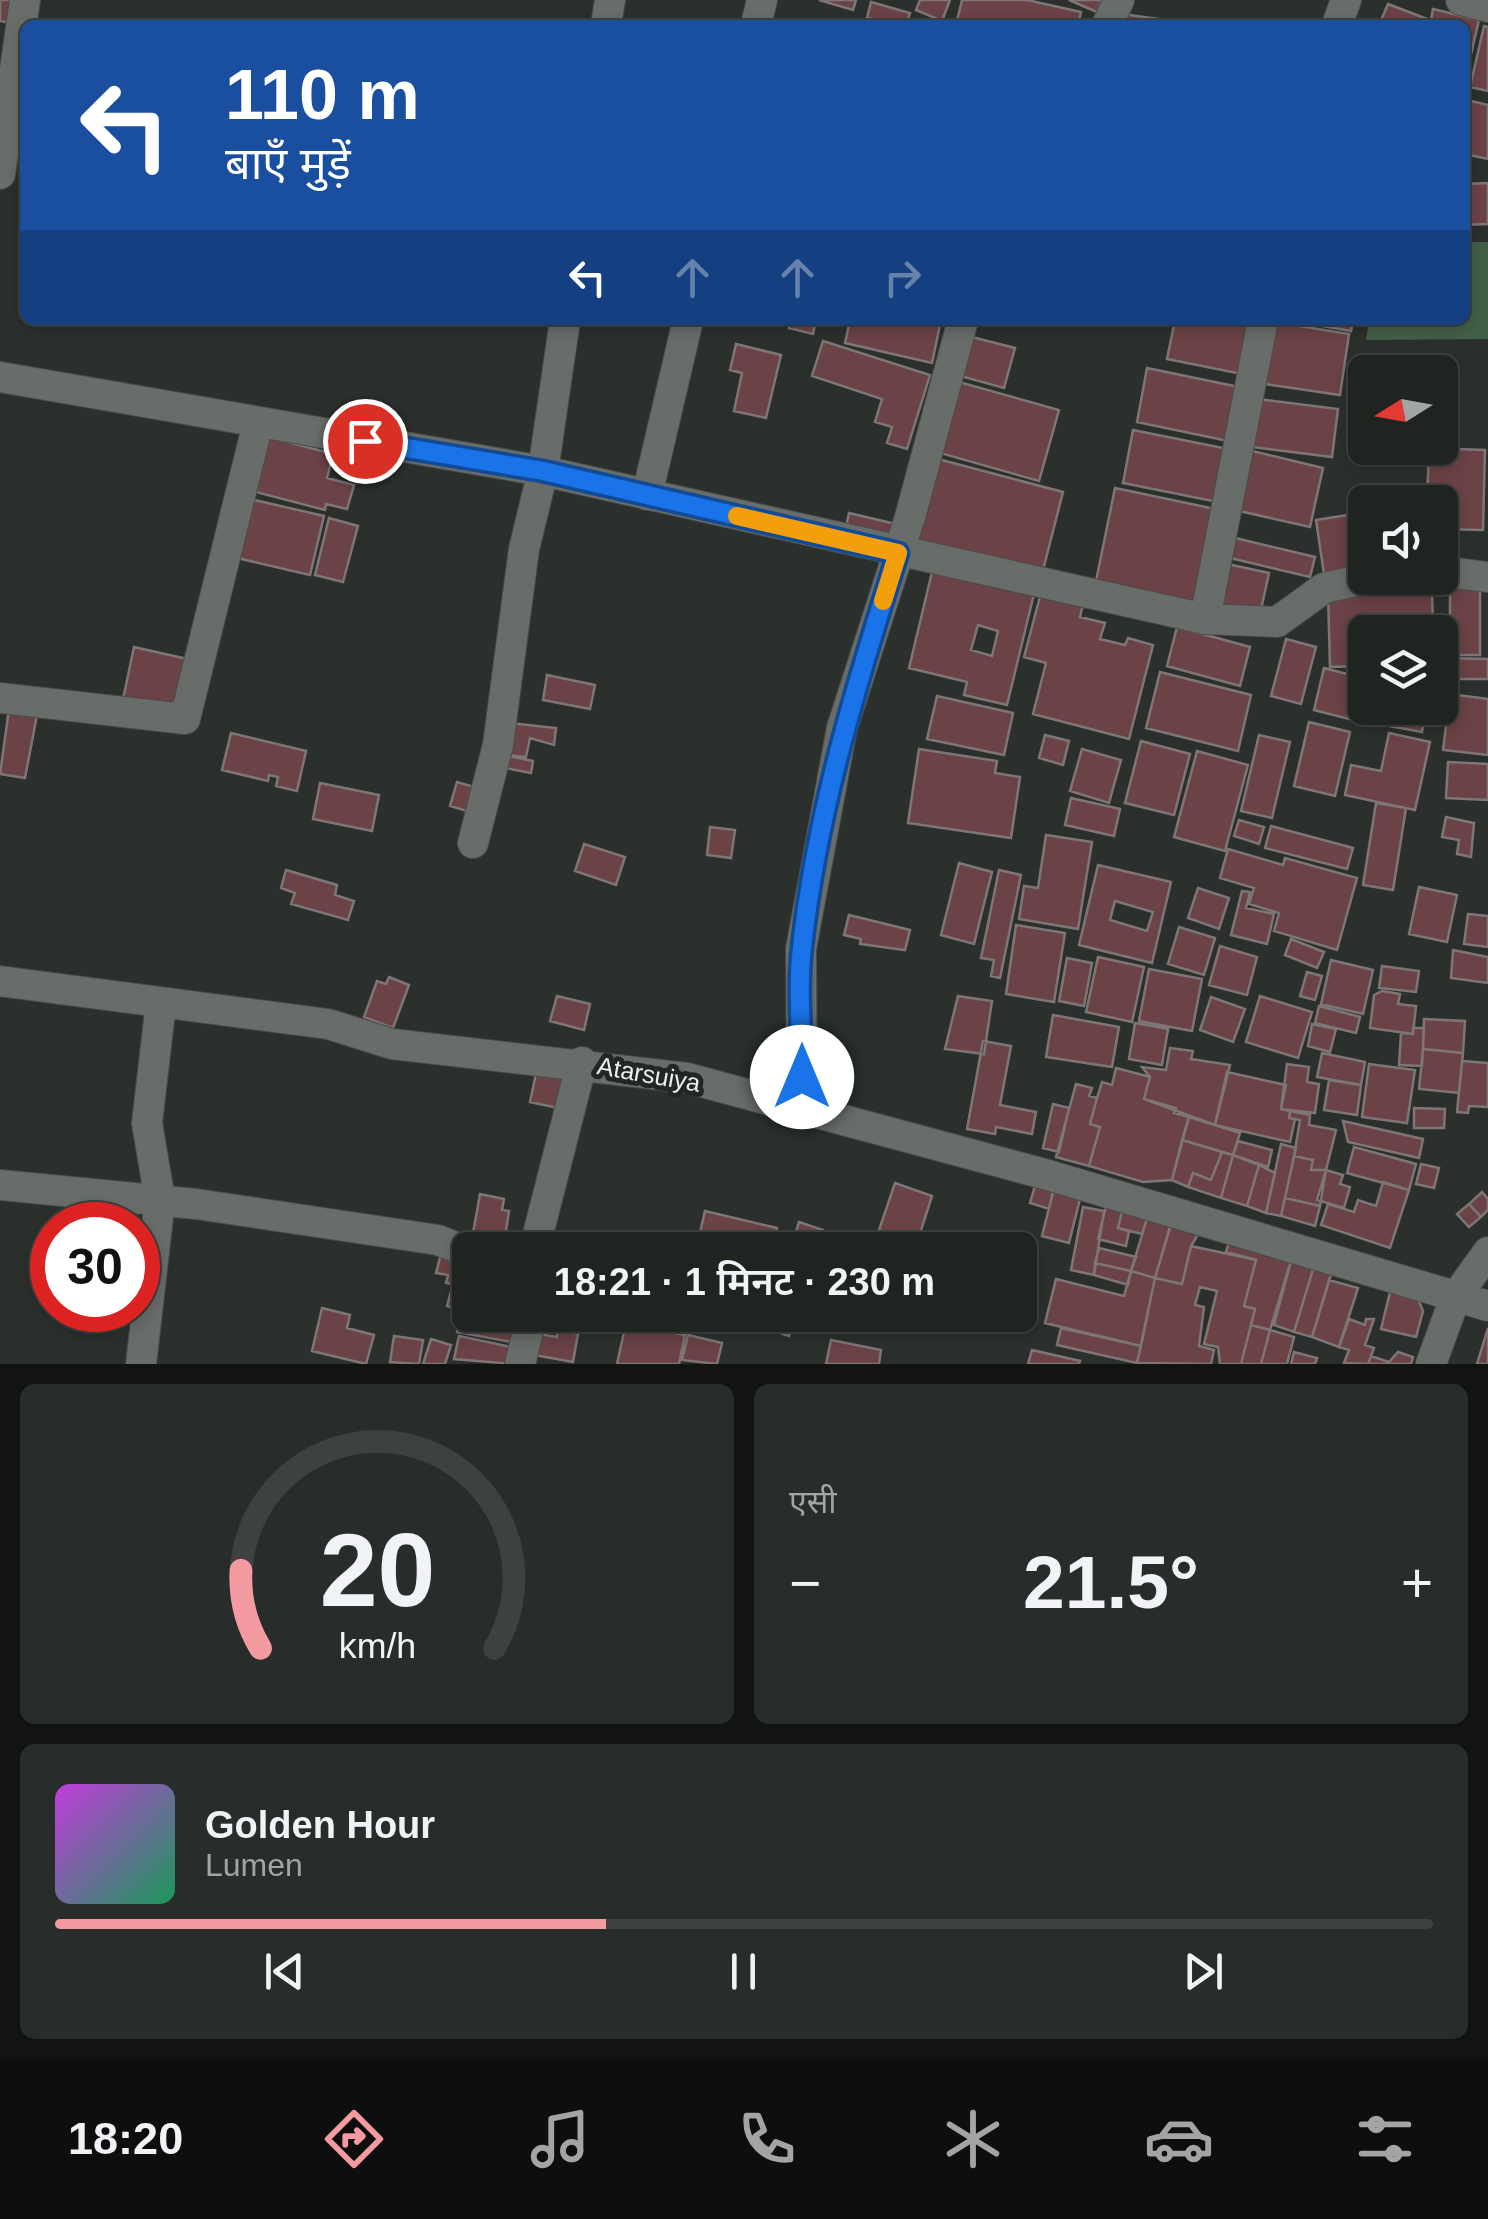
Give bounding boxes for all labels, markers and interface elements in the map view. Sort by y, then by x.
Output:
text: 110 m [225,56,420,134]
icon: left [60,60,190,190]
text: बाएँ मुड़ें [225,138,351,189]
icon: left [560,250,615,305]
icon: ahead [665,250,720,305]
icon: ahead [770,250,825,305]
icon: right [875,250,930,305]
north arrow [1348,355,1458,465]
map controls [1348,355,1458,725]
pin [323,399,408,484]
icon: arrive [338,414,393,469]
button: sound [1348,485,1458,595]
button: layers [1348,615,1458,725]
position arrow [750,1025,854,1129]
street label: Atarsuiya [595,1051,703,1097]
speed limit sign: 30 [30,1202,160,1332]
text: 18:21 · 1 मिनट · 230 m [554,1261,935,1303]
text: एसी [789,1484,837,1520]
text: 20 [319,1512,435,1628]
text: 21.5° [1023,1540,1199,1624]
text: − [789,1552,821,1614]
text: + [1401,1552,1433,1614]
text: km/h [338,1626,416,1666]
text: Golden Hour [205,1804,435,1846]
text: Lumen [205,1847,303,1883]
icon: previous [257,1944,312,1999]
icon: pause [716,1944,771,1999]
icon: next [1176,1944,1231,1999]
icon: directions [319,2104,389,2174]
icon: music [525,2104,595,2174]
icon: phone [732,2104,802,2174]
icon: climate [938,2104,1008,2174]
icon: car [1144,2104,1214,2174]
icon: filters [1350,2104,1420,2174]
text: 18:20 [68,2113,183,2164]

